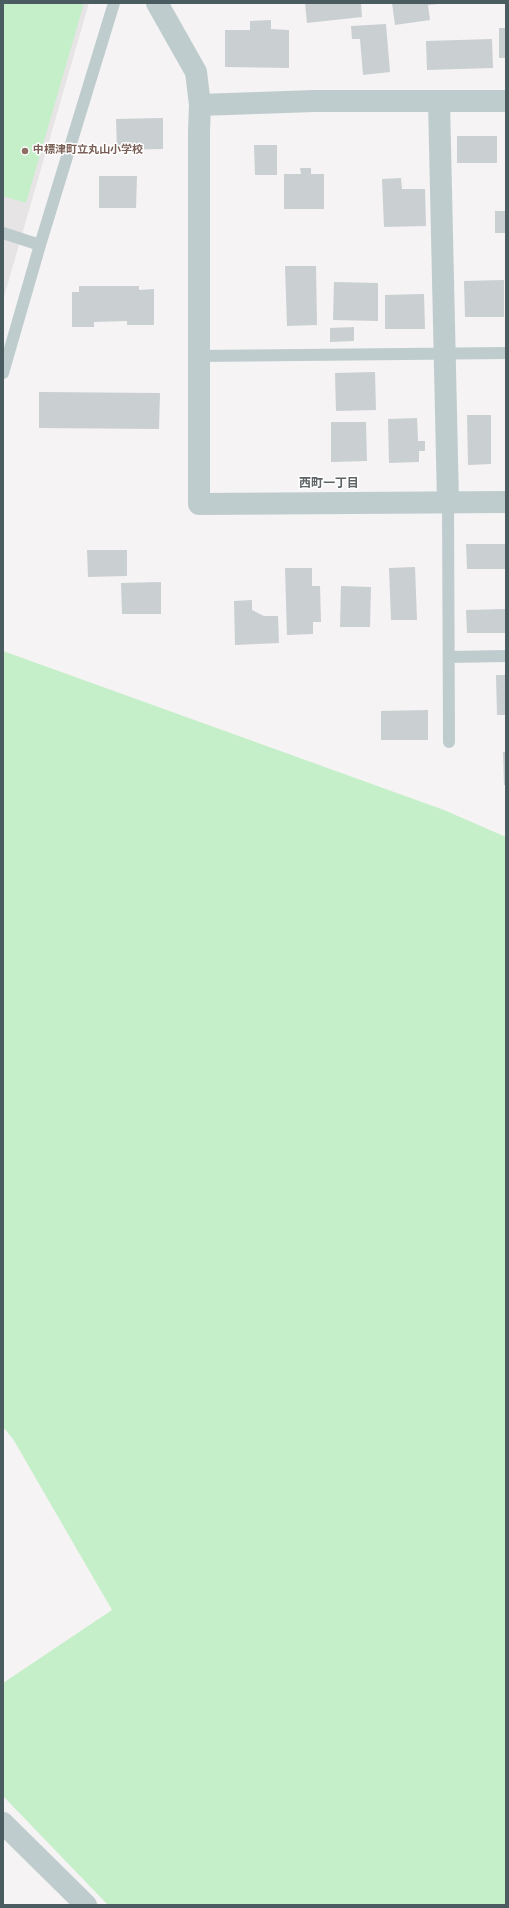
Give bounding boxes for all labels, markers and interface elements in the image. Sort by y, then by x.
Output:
place label: 中標津町立丸山小学校 [33,144,143,158]
marker: 中標津町立丸山小学校 [20,146,30,156]
district label: 西町一丁目 [299,478,359,492]

